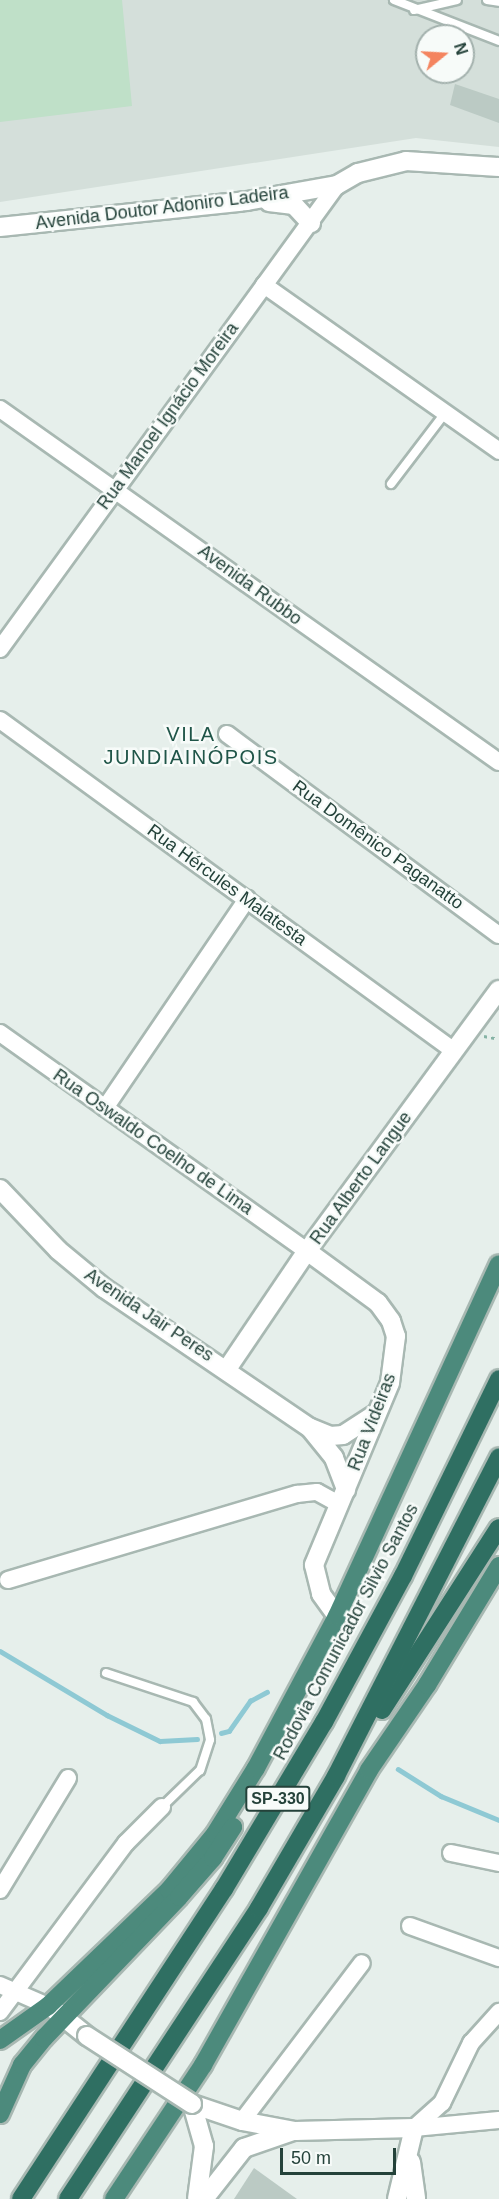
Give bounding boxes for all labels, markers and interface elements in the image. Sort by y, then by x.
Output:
north arrow [415,24,475,84]
text: N [451,41,471,57]
street label: Avenida Doutor Adoniro Ladeira [34,182,290,234]
street label: Rua Manoel Ignácio Moreira [93,318,243,514]
street label: Avenida Rubbo [194,540,306,630]
district label: VILA JUNDIAINÓPOIS [103,723,279,770]
street label: Rua Domênico Paganatto [288,776,468,914]
street label: Rua Hércules Malatesta [143,820,311,950]
street label: Rua Oswaldo Coelho de Lima [49,1065,257,1219]
street label: Rua Alberto Langue [305,1107,417,1249]
street label: Avenida Jair Peres [80,1264,218,1366]
street label: Rua Videiras [344,1370,400,1474]
street label: Rodovia Comunicador Silvio Santos [269,1500,423,1764]
road number: SP-330 [245,1786,311,1812]
scale bar [283,2136,398,2174]
text: 50 m [291,2148,331,2168]

